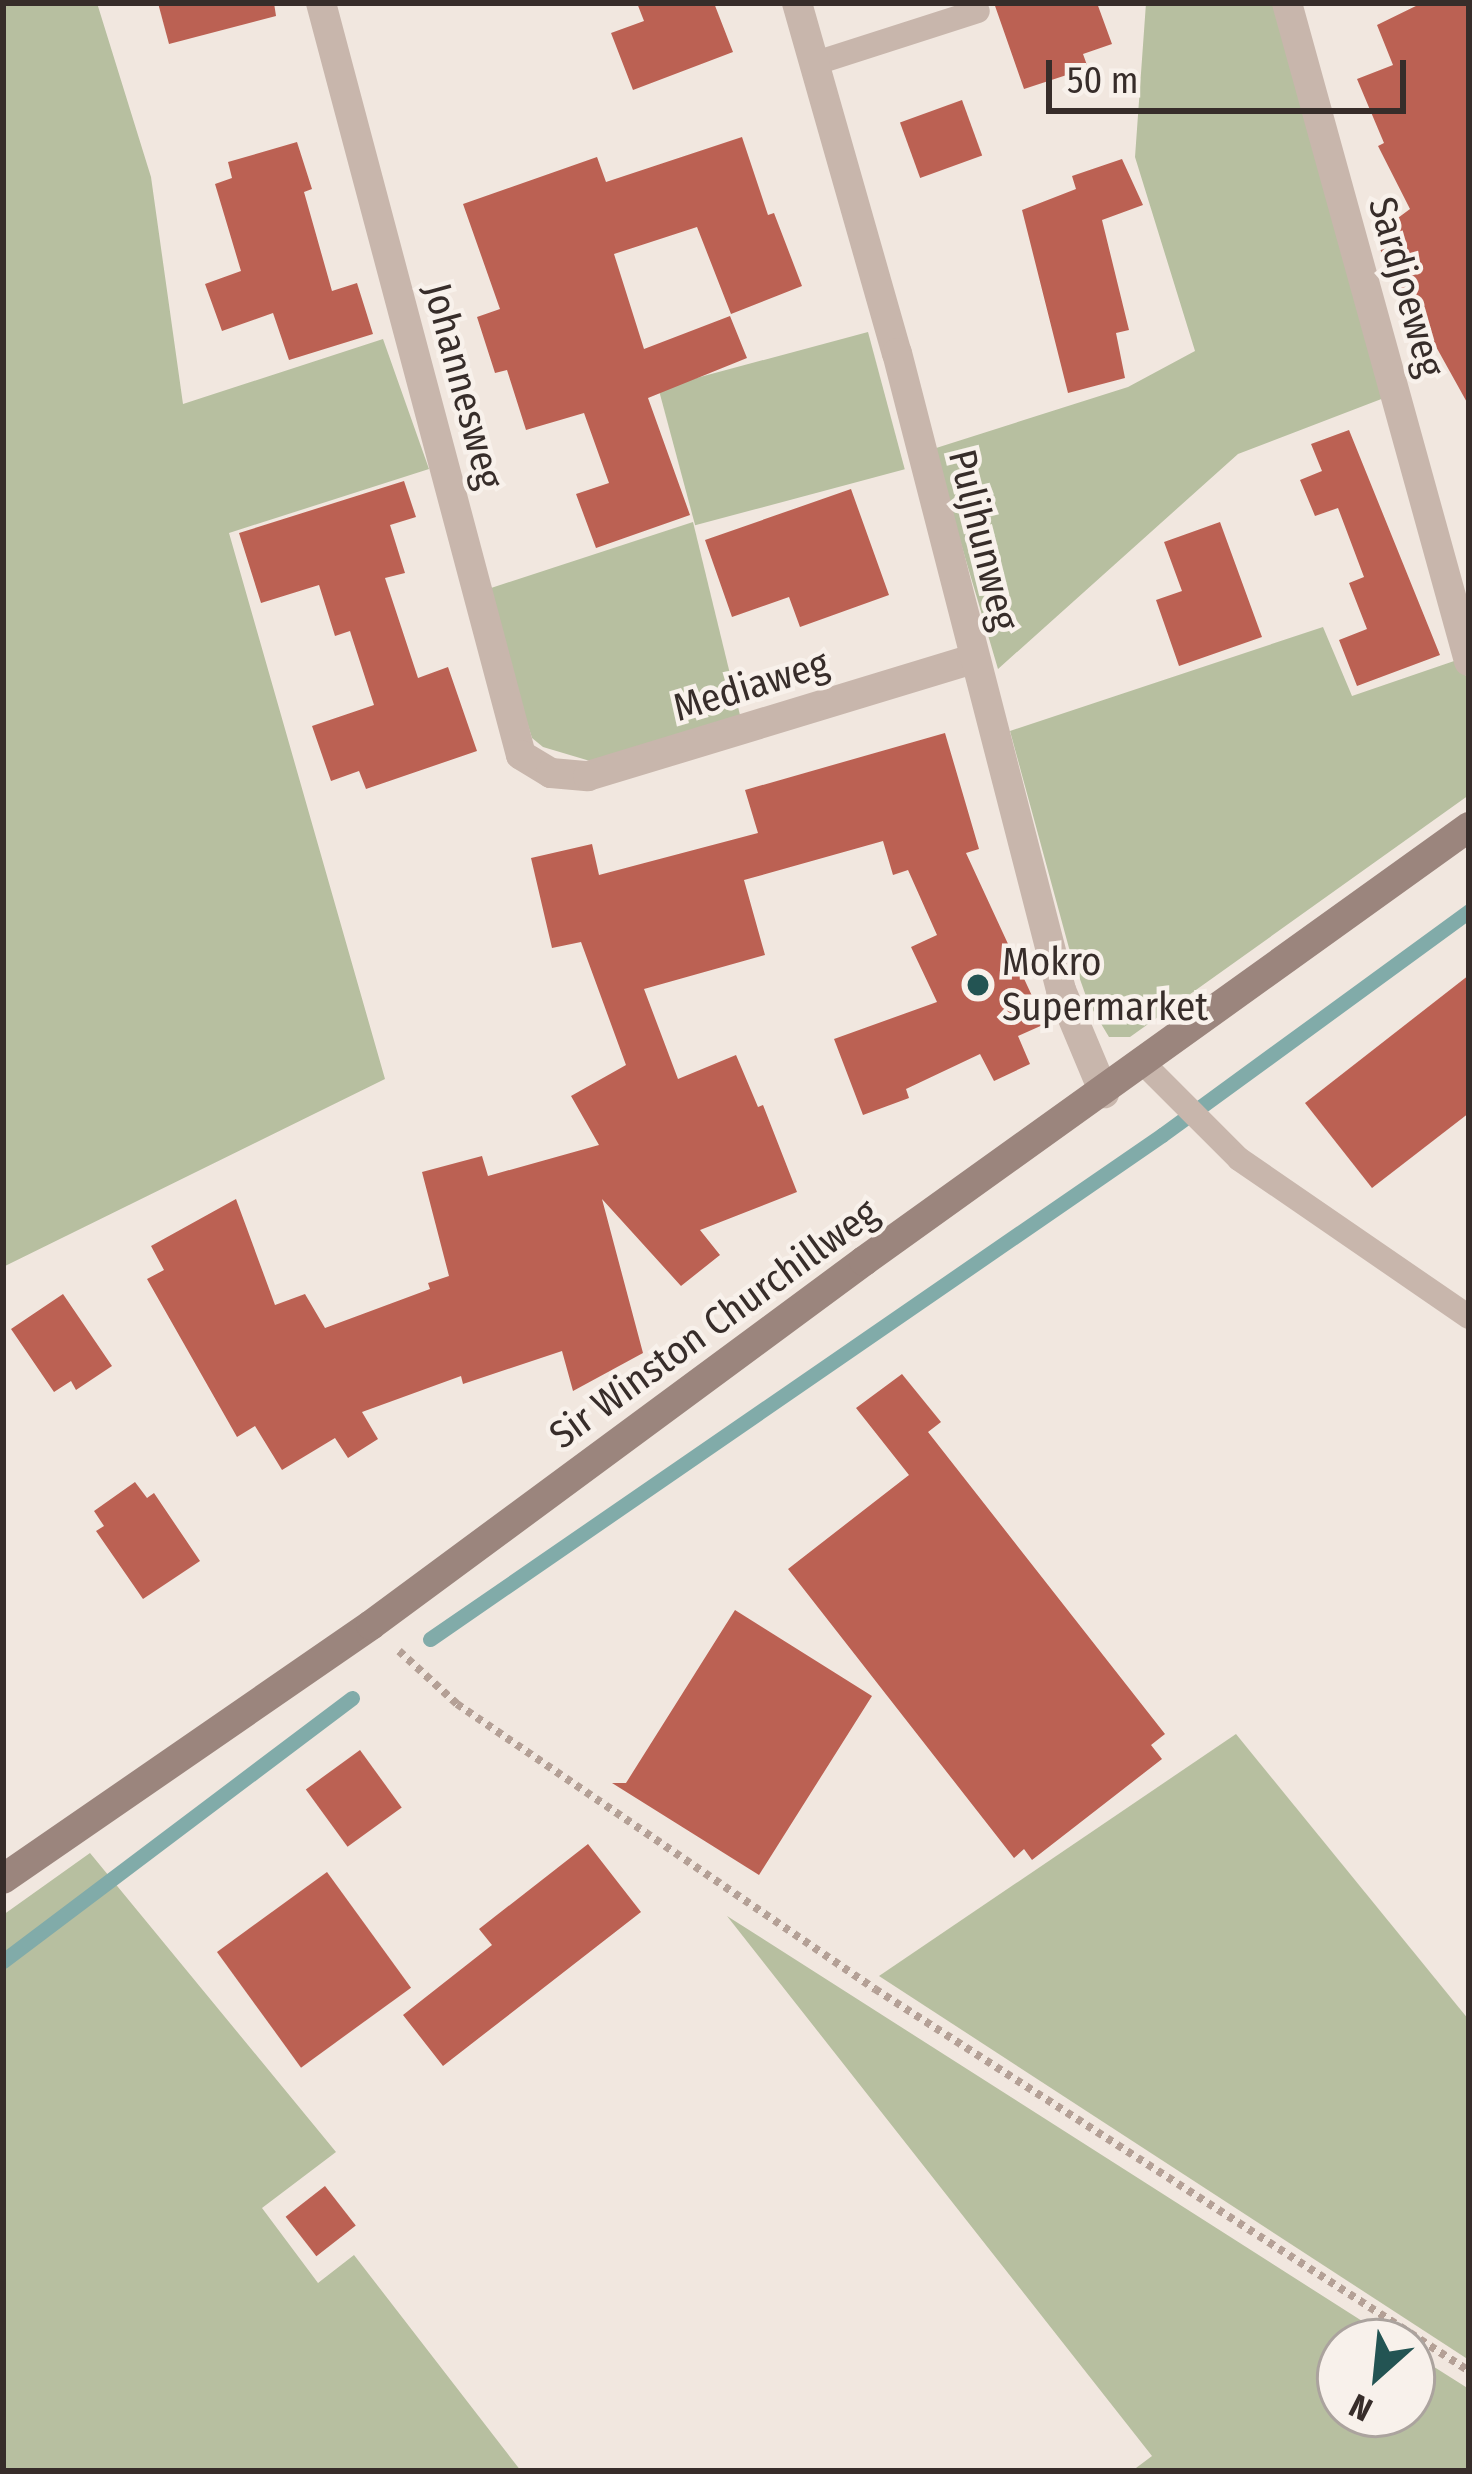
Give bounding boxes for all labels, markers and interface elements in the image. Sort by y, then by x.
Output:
scale bar [1052,36,1412,110]
text: 50 m [1067,59,1138,103]
street label: Sardjoeweg [1358,192,1454,382]
street label: Johannesweg [413,278,513,494]
street label: Puljhunweg [938,445,1028,635]
street label: Mediaweg [668,640,834,732]
place label: Mokro Supermarket [1002,940,1208,1031]
marker: Mokro Supermarket [965,972,991,998]
street label: Sir Winston Churchillweg [541,1189,887,1459]
north arrow [1316,2318,1436,2438]
text: N [1343,2385,1379,2430]

